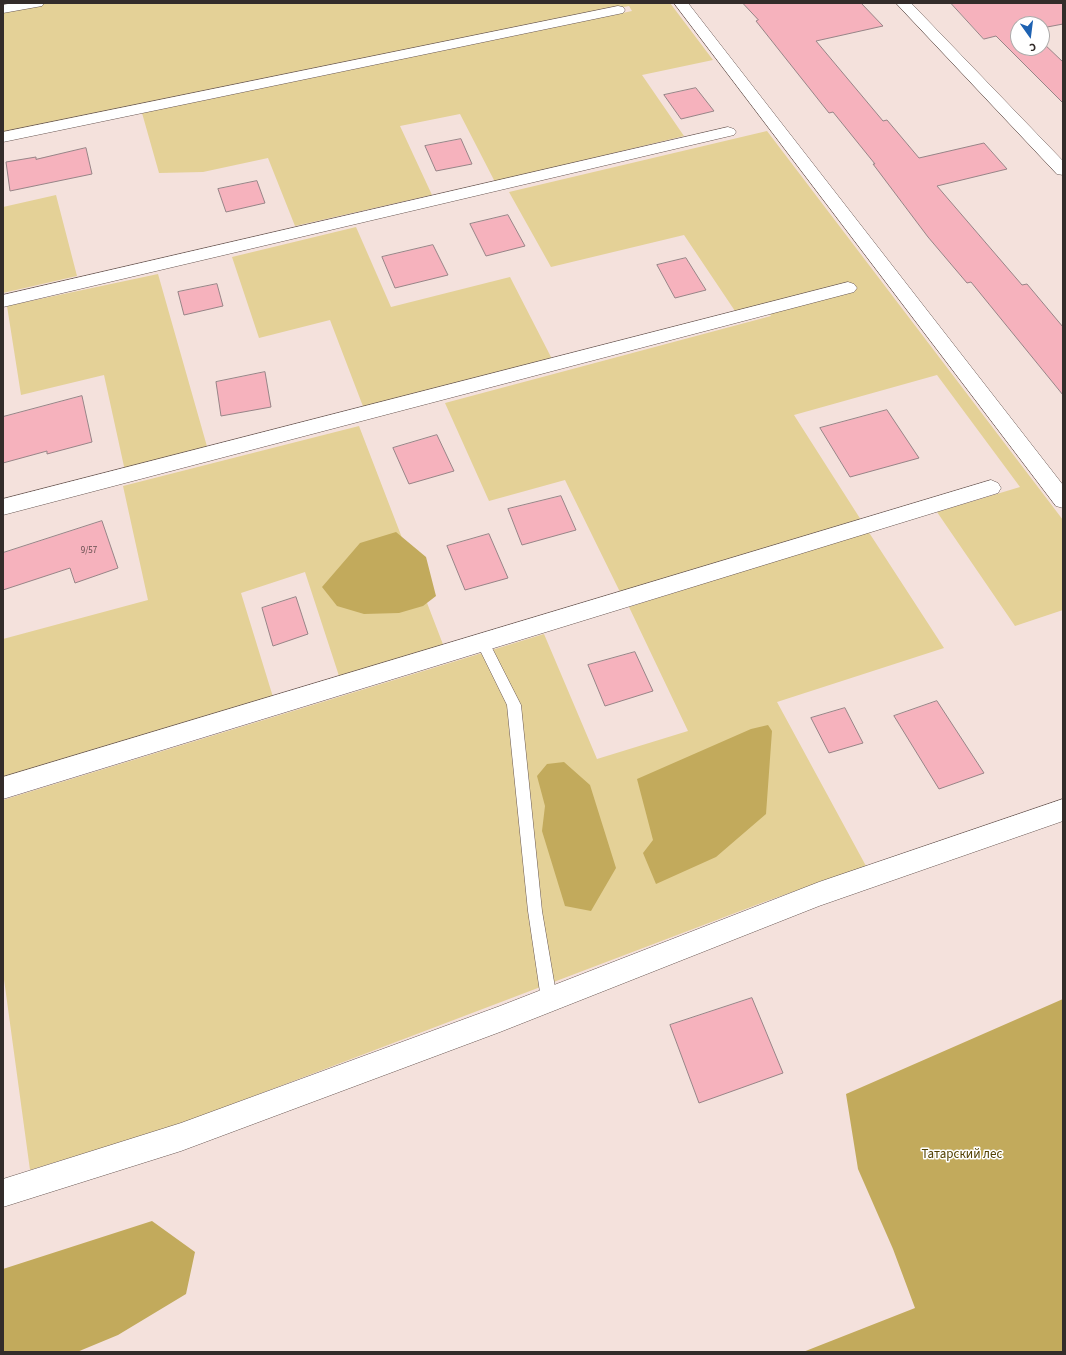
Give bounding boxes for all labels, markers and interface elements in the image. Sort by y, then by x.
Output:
north arrow [1010,16,1050,56]
text: С [1028,39,1038,55]
house number: 9/57 [81,546,97,556]
park label: Татарский лес [922,1147,1002,1163]

